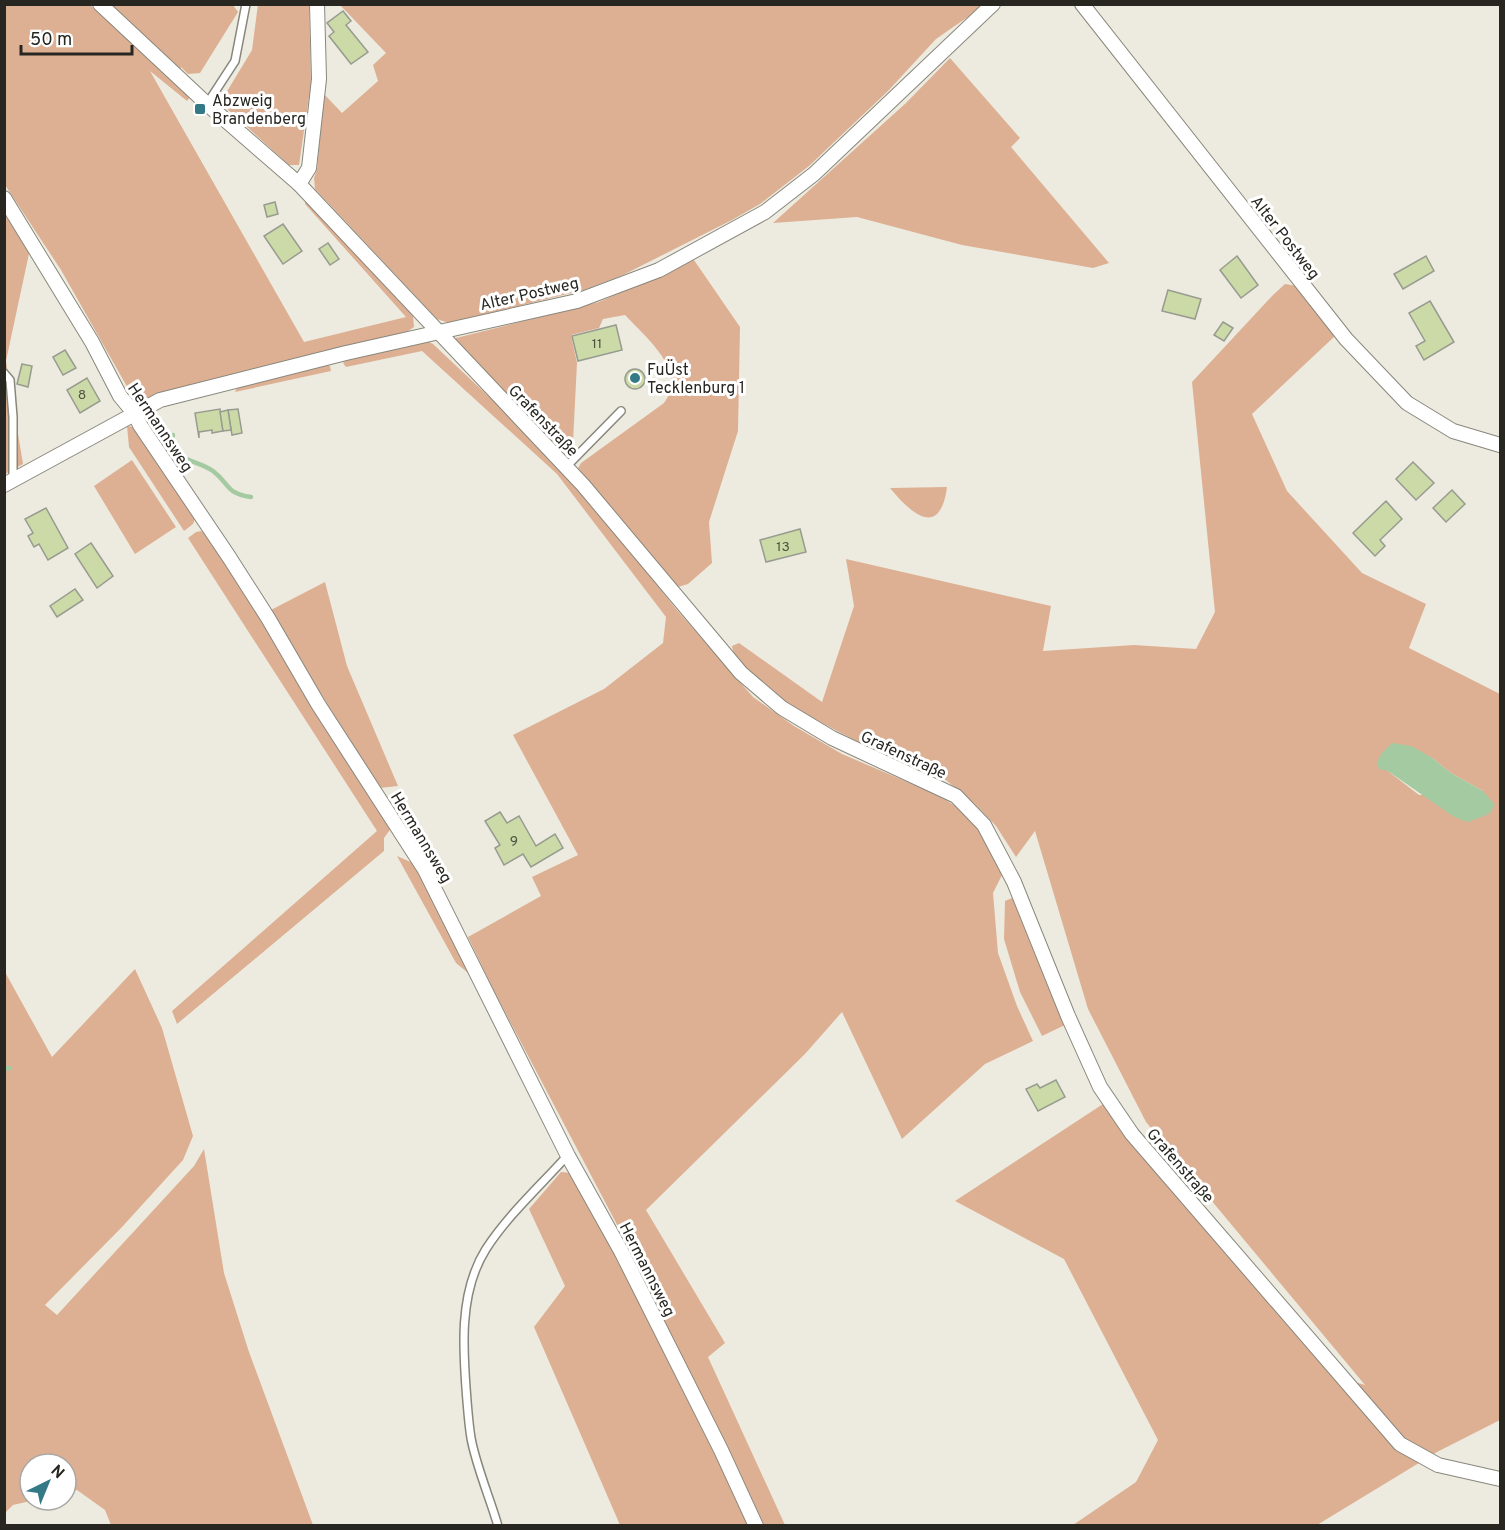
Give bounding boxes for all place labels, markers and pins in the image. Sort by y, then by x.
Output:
place label: Abzweig Brandenberg [212,92,306,130]
marker: Abzweig Brandenberg [193,102,207,116]
place label: FuÜst Tecklenburg 1 [647,359,745,399]
marker: FuÜst Tecklenburg 1 [628,371,642,385]

